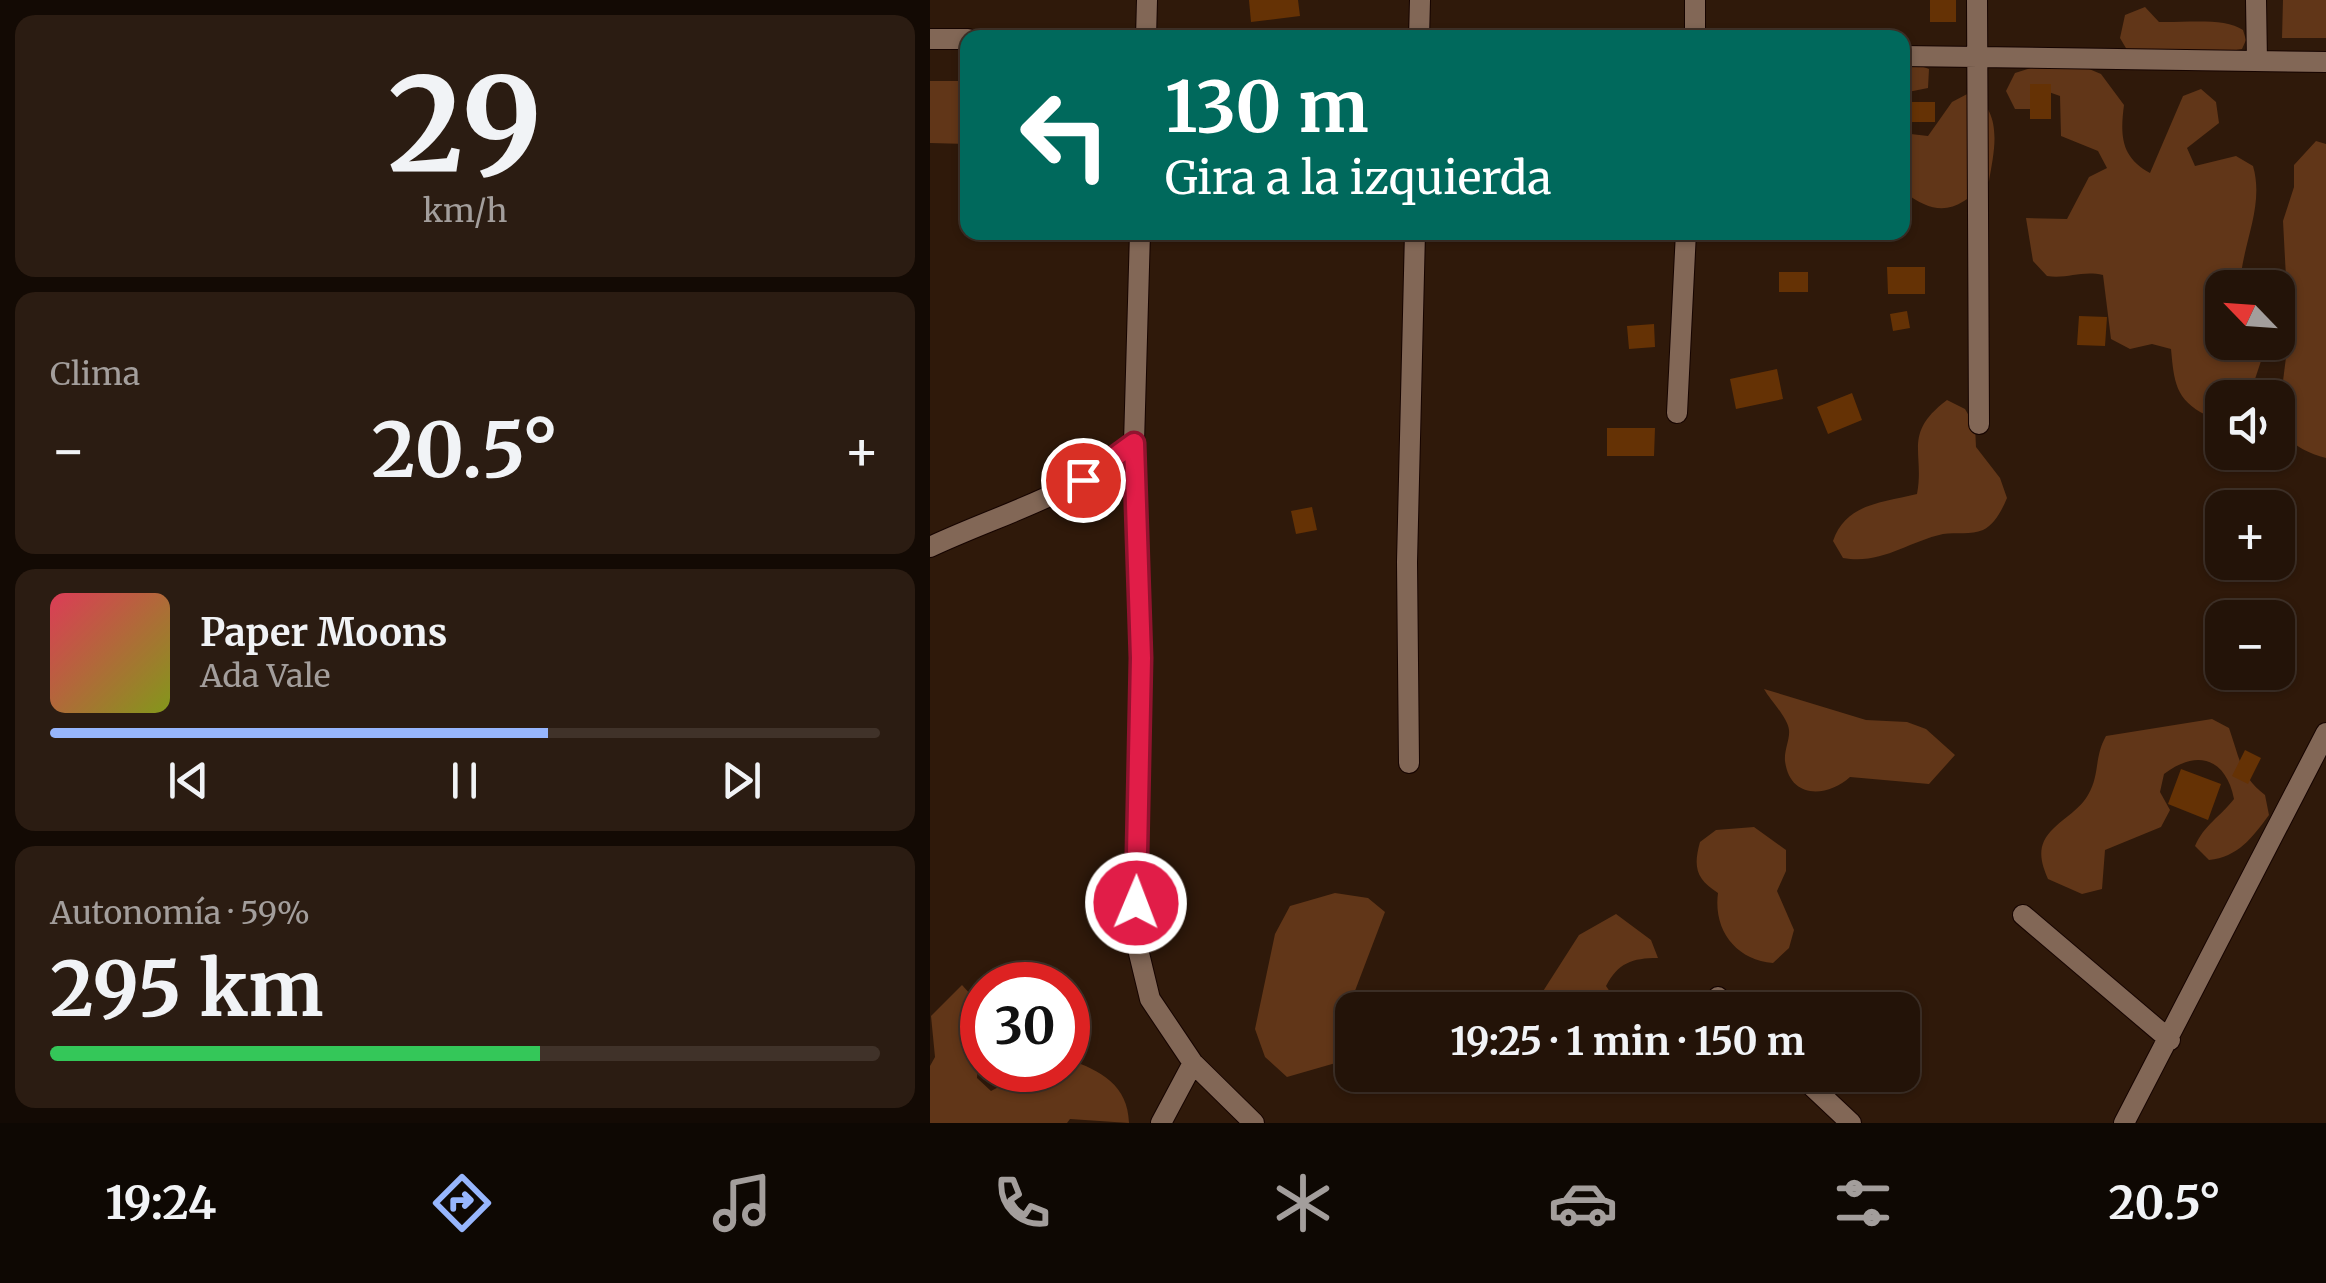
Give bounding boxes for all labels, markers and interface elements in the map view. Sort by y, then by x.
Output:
text: 29 [388,44,542,207]
text: 130 m [1165,63,1369,151]
icon: left [1000,70,1130,200]
text: Gira a la izquierda [1165,150,1552,206]
text: km/h [423,191,507,231]
north arrow [2205,270,2295,360]
map controls [2205,270,2295,690]
text: Clima [50,354,140,394]
button: sound [2205,380,2295,470]
text: 20.5° [371,403,559,497]
text: − [50,416,87,485]
text: + [843,416,880,485]
pin [1041,438,1126,523]
icon: arrive [1056,453,1111,508]
button: + [2205,490,2295,580]
button: − [2205,600,2295,690]
text: Paper Moons [200,609,447,656]
text: Ada Vale [200,656,330,696]
icon: previous [161,753,216,808]
icon: pause [437,753,492,808]
icon: next [714,753,769,808]
position arrow [1084,851,1188,955]
text: Autonomía · 59% [50,893,310,933]
text: 295 km [50,942,323,1036]
speed limit sign: 30 [960,962,1090,1092]
text: 19:25 · 1 min · 150 m [1450,1018,1805,1065]
icon: directions [427,1168,497,1238]
icon: music [707,1168,777,1238]
icon: phone [987,1168,1057,1238]
icon: climate [1268,1168,1338,1238]
icon: car [1548,1168,1618,1238]
icon: filters [1828,1168,1898,1238]
text: 19:24 [105,1175,216,1231]
text: 20.5° [2109,1175,2221,1231]

